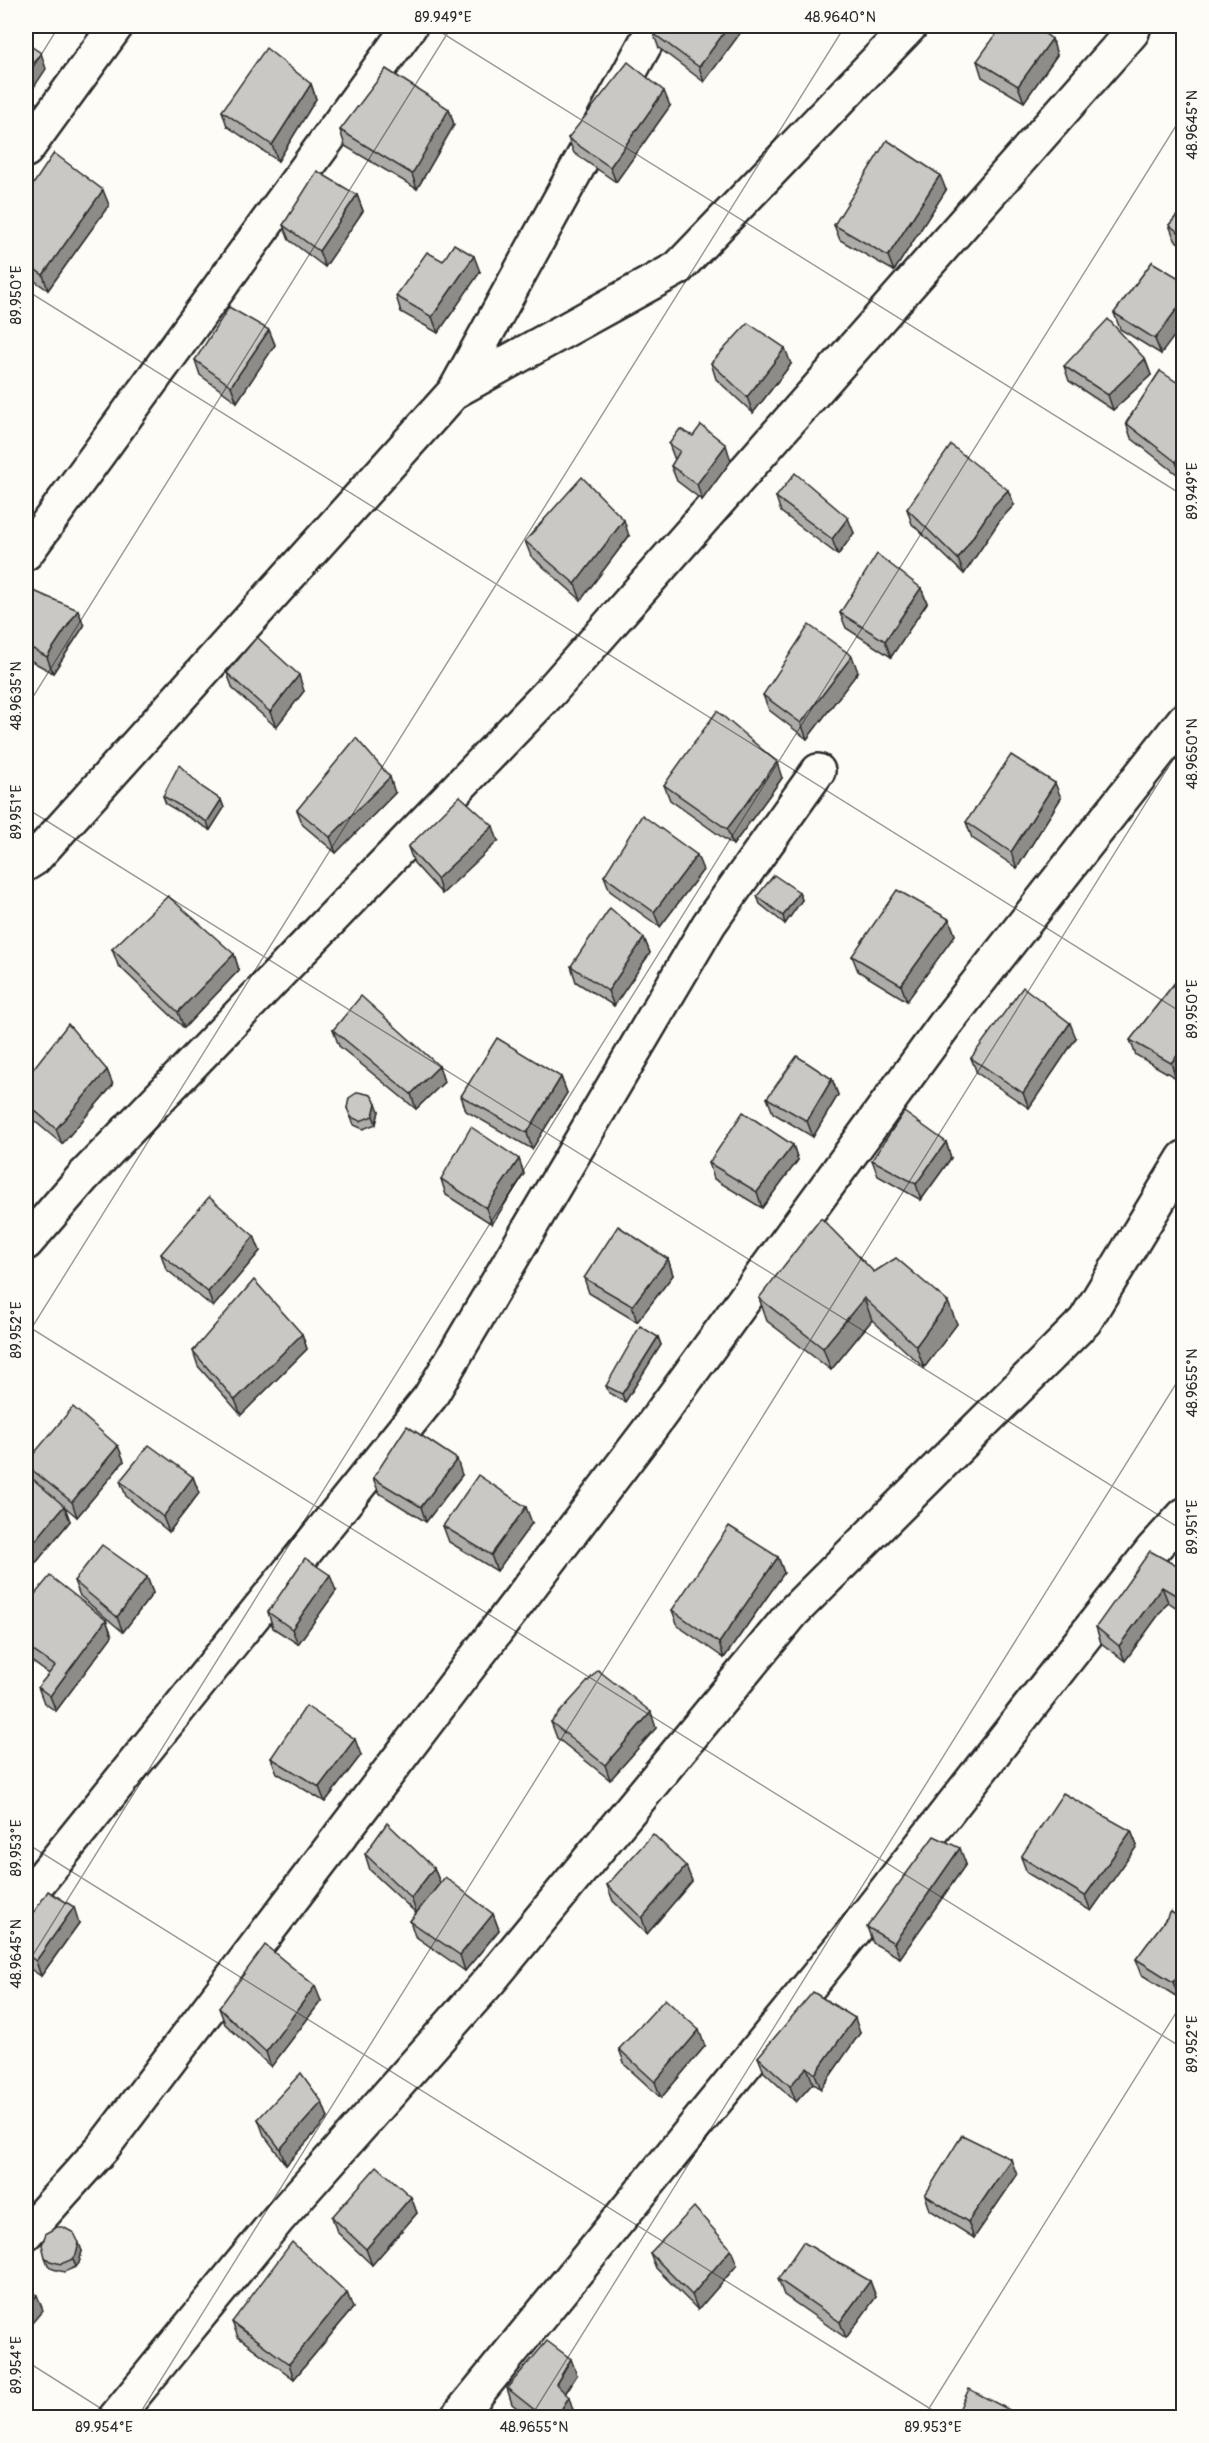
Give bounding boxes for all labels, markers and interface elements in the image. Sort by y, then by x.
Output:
text: 89.949°E [414,8,472,27]
text: 48.9640°N [804,8,876,27]
text: 48.9645°N [1183,90,1202,160]
text: 89.950°E [7,265,26,325]
text: 89.949°E [1183,462,1202,520]
text: 48.9635°N [7,661,26,731]
text: 48.9650°N [1183,718,1202,790]
text: 89.951°E [7,784,26,839]
text: 89.950°E [1183,979,1202,1039]
text: 89.952°E [7,1301,26,1359]
text: 48.9655°N [1183,1349,1202,1417]
text: 89.951°E [1183,1499,1202,1554]
text: 89.953°E [7,1819,26,1877]
text: 48.9645°N [7,1919,26,1989]
text: 89.952°E [1183,2015,1202,2073]
text: 89.954°E [7,2336,26,2394]
text: 89.954°E [75,2418,133,2437]
text: 48.9655°N [500,2418,568,2437]
text: 89.953°E [904,2418,962,2437]

